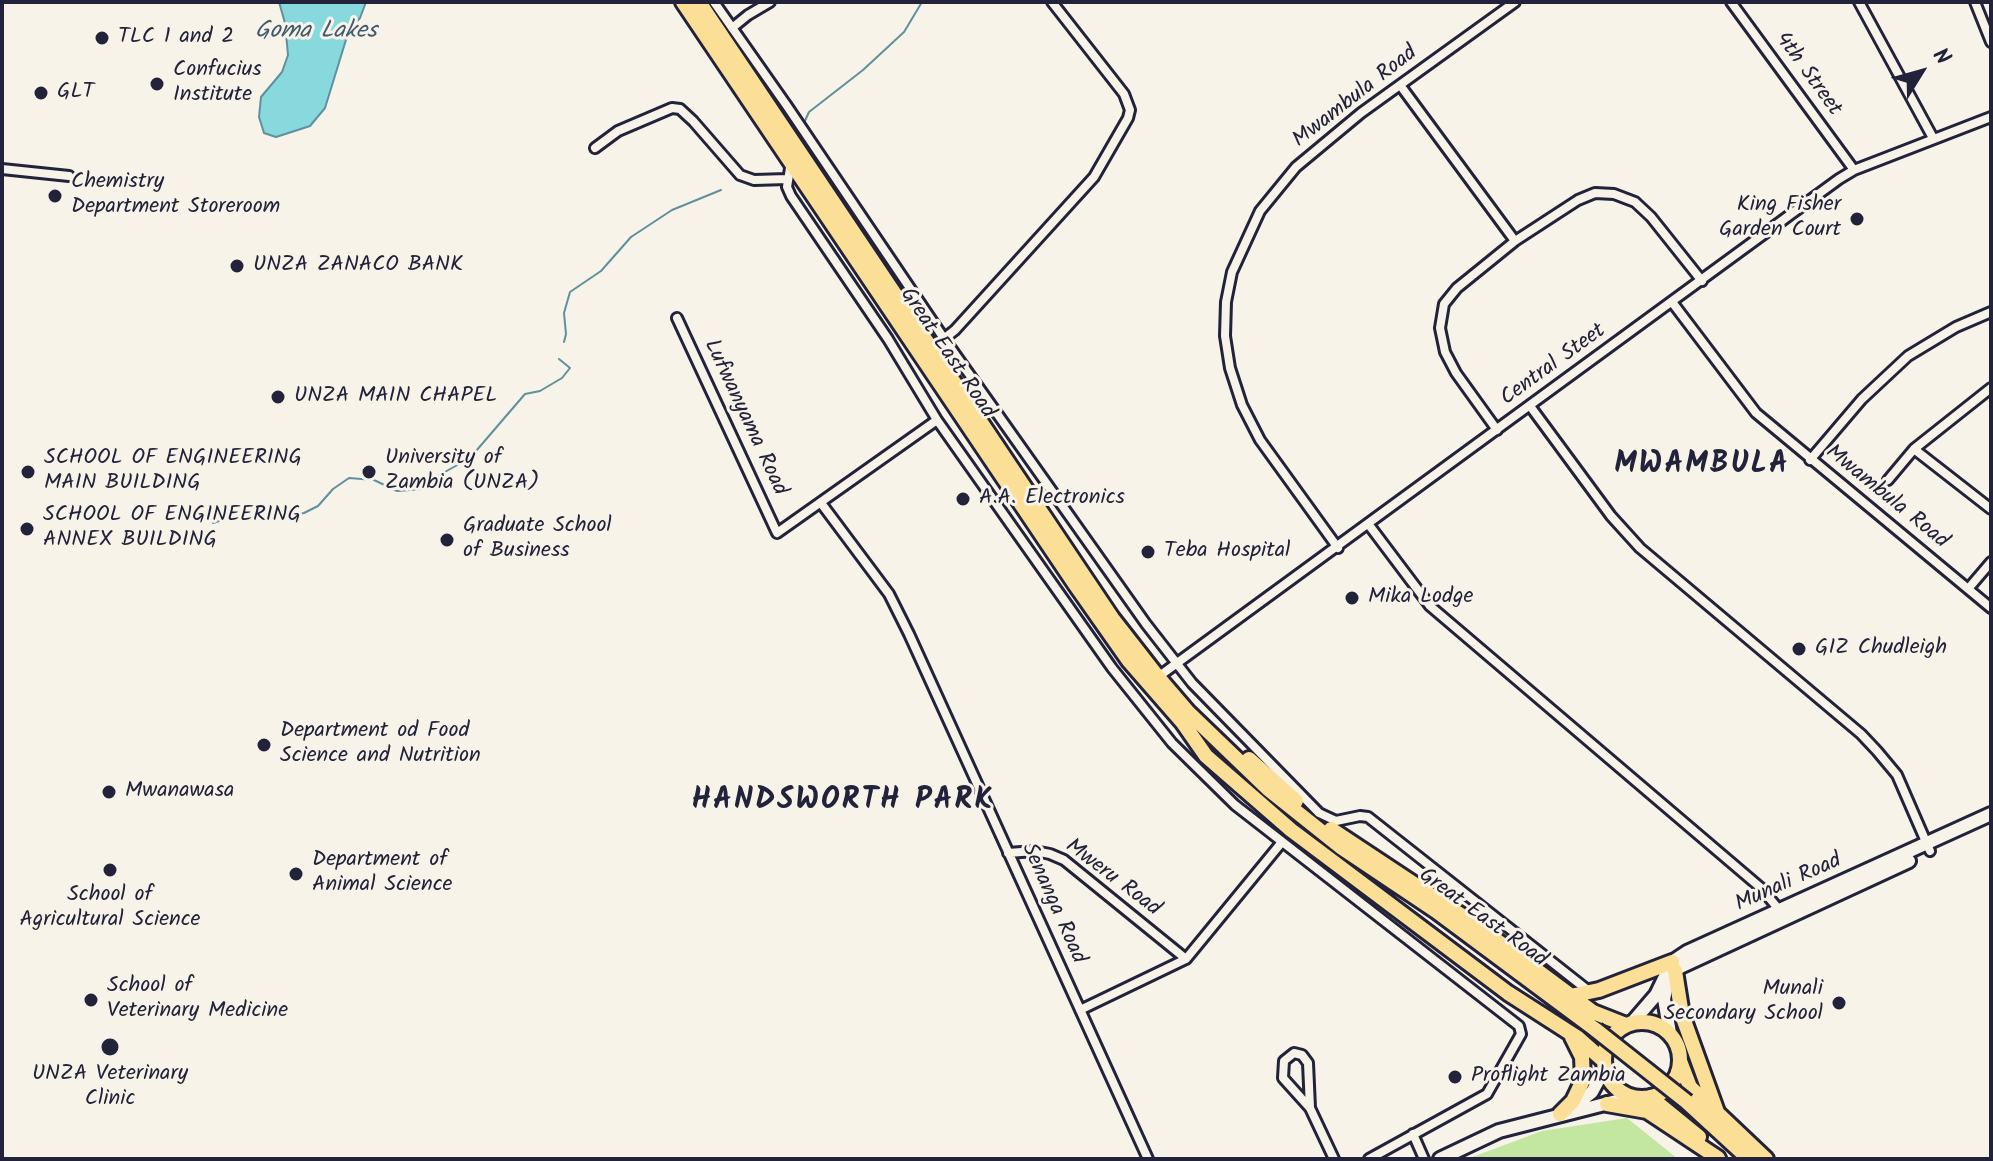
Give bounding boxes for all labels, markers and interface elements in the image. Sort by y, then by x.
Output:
water label: Goma Lakes [255,19,377,47]
place label: TLC 1 and 2 [118,25,234,51]
street label: 4th Street [1768,28,1846,122]
marker: TLC 1 and 2 [93,29,111,47]
north arrow [1881,32,1961,112]
street label: Mwambula Road [1288,41,1424,155]
text: N [1922,41,1959,73]
place label: Confucius Institute [173,58,262,110]
marker: Confucius Institute [148,75,166,93]
place label: GLT [57,80,94,106]
marker: GLT [32,84,50,102]
place label: Chemistry Department Storeroom [71,170,280,222]
marker: Chemistry Department Storeroom [46,187,64,205]
place label: King Fisher Garden Court [1719,193,1841,244]
marker: King Fisher Garden Court [1848,210,1866,228]
place label: UNZA ZANACO BANK [253,253,463,279]
marker: UNZA ZANACO BANK [228,257,246,275]
street label: Great East Road [892,283,1000,425]
street label: Central Steet [1496,319,1612,413]
street label: Lufwanyama Road [696,336,792,500]
place label: UNZA MAIN CHAPEL [294,384,497,410]
marker: UNZA MAIN CHAPEL [269,388,287,406]
street label: Mwambula Road [1819,440,1953,556]
place label: SCHOOL OF ENGINEERING MAIN BUILDING [44,446,302,498]
place label: University of Zambia (UNZA) [385,446,539,498]
district label: MWAMBULA [1614,449,1790,485]
marker: SCHOOL OF ENGINEERING MAIN BUILDING [19,463,37,481]
marker: University of Zambia (UNZA) [360,463,378,481]
place label: A.A. Electronics [979,486,1125,512]
marker: A.A. Electronics [954,490,972,508]
place label: SCHOOL OF ENGINEERING ANNEX BUILDING [43,503,301,554]
place label: Graduate School of Business [463,514,612,566]
marker: SCHOOL OF ENGINEERING ANNEX BUILDING [18,520,36,538]
marker: Graduate School of Business [438,531,456,549]
place label: Teba Hospital [1164,539,1290,565]
marker: Teba Hospital [1139,543,1157,561]
place label: Mika Lodge [1368,585,1473,611]
marker: Mika Lodge [1343,589,1361,607]
place label: GIZ Chudleigh [1815,636,1947,662]
marker: GIZ Chudleigh [1790,640,1808,658]
place label: Department od Food Science and Nutrition [280,719,481,770]
marker: Department od Food Science and Nutrition [255,736,273,754]
place label: Mwanawasa [125,779,234,805]
marker: Mwanawasa [100,783,118,801]
district label: HANDSWORTH PARK [692,785,994,821]
street label: Mweru Road [1059,834,1165,924]
street label: Senanga Road [1014,840,1090,968]
place label: Department of Animal Science [312,848,452,900]
street label: Munali Road [1732,849,1846,919]
marker: School of Agricultural Science [101,861,119,879]
street label: Great East Road [1413,864,1551,974]
marker: Department of Animal Science [287,865,305,883]
place label: School of Agricultural Science [19,883,201,934]
place label: School of Veterinary Medicine [107,974,288,1026]
place label: Munali Secondary School [1664,977,1823,1028]
marker: School of Veterinary Medicine [82,991,100,1009]
marker: Munali Secondary School [1830,994,1848,1012]
marker: UNZA Veterinary Clinic [99,1036,121,1058]
place label: UNZA Veterinary Clinic [32,1062,188,1114]
place label: Proflight Zambia [1471,1064,1626,1090]
marker: Proflight Zambia [1446,1068,1464,1086]

